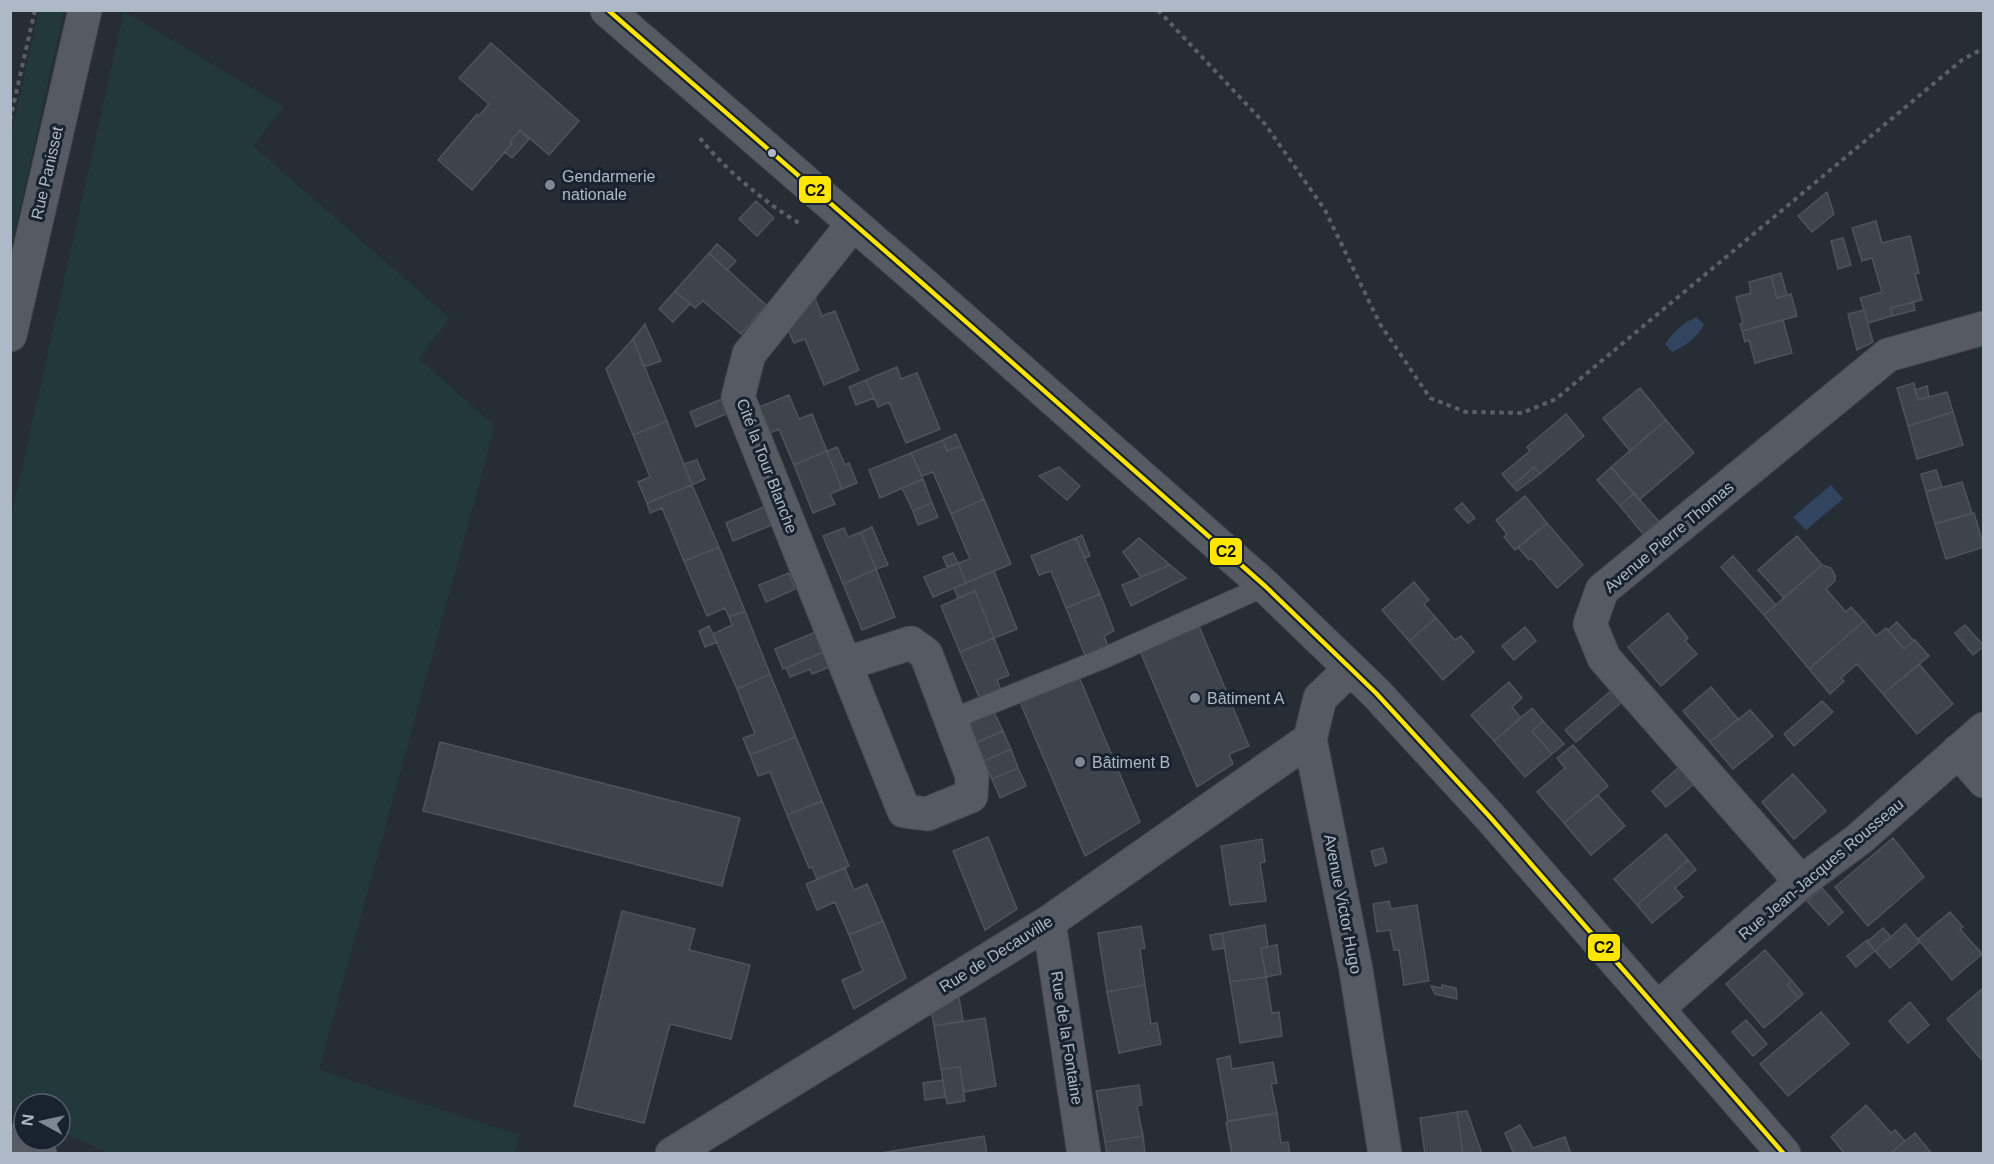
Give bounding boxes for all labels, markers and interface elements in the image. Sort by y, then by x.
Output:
street label: Rue Panisset [28,124,66,221]
unlabelled marker [766,147,778,159]
place label: Gendarmerie nationale [562,168,655,203]
line badge: C2 [798,175,832,204]
marker: Gendarmerie nationale [543,178,557,192]
text: C2 [805,182,825,199]
street label: Cité la Tour Blanche [733,396,801,536]
street label: Avenue Pierre Thomas [1601,478,1737,596]
line badge: C2 [1209,537,1243,566]
text: C2 [1216,543,1236,560]
place label: Bâtiment A [1207,690,1285,707]
marker: Bâtiment A [1188,691,1202,705]
place label: Bâtiment B [1092,754,1170,771]
marker: Bâtiment B [1073,755,1087,769]
street label: Rue Jean-Jacques Rousseau [1735,795,1907,943]
street label: Avenue Victor Hugo [1321,833,1365,975]
street label: Rue de Decauville [936,912,1056,996]
line badge: C2 [1587,933,1621,962]
text: C2 [1594,939,1614,956]
street label: Rue de la Fontaine [1048,970,1086,1106]
north arrow [12,1092,72,1152]
text: N [18,1113,37,1127]

